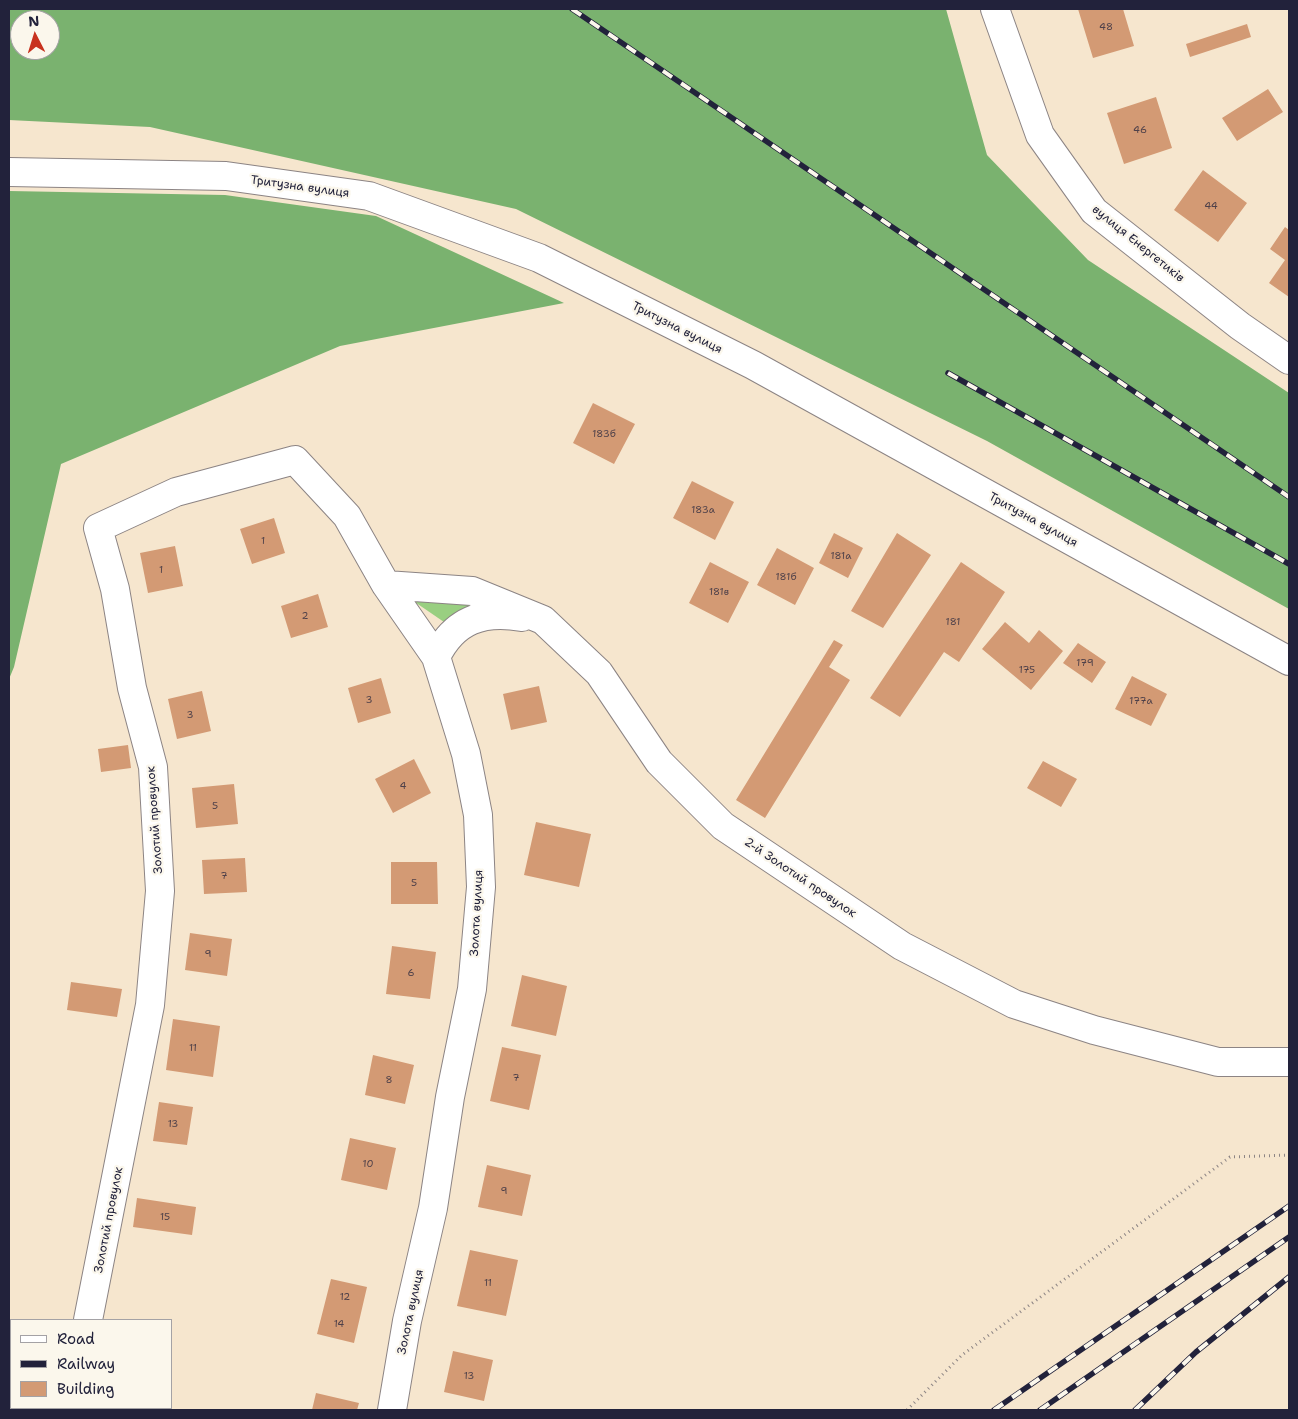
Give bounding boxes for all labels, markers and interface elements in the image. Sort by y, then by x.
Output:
north arrow [10,10,60,60]
text: N [27,12,40,31]
house number: 48 [1099,21,1113,33]
house number: 46 [1133,124,1147,136]
street label: Тритузна вулиця [250,173,350,201]
house number: 44 [1204,200,1218,212]
street label: вулиця Енергетиків [1089,202,1187,286]
street label: Тритузна вулиця [629,299,725,357]
house number: 183б [592,428,616,440]
street label: Тритузна вулиця [986,490,1080,550]
house number: 183а [691,504,715,516]
house number: 1 [261,535,265,547]
house number: 181а [830,550,852,562]
house number: 1 [159,564,163,576]
house number: 181б [776,571,796,583]
house number: 181в [709,586,729,598]
house number: 2 [302,610,308,622]
house number: 181 [946,616,960,628]
house number: 179 [1076,657,1094,669]
house number: 175 [1019,664,1035,676]
house number: 3 [366,694,372,706]
house number: 177а [1129,695,1153,707]
house number: 3 [187,709,193,721]
street label: Золотий провулок [144,766,166,874]
house number: 4 [400,780,406,792]
house number: 5 [212,800,218,812]
street label: 2-й Золотий провулок [741,835,859,921]
street label: Золота вулиця [468,869,486,957]
house number: 7 [221,870,227,882]
house number: 5 [411,877,417,889]
house number: 9 [205,948,211,960]
house number: 6 [408,967,414,979]
house number: 11 [189,1042,197,1054]
house number: 7 [513,1072,519,1084]
house number: 8 [386,1074,392,1086]
house number: 13 [168,1118,178,1130]
house number: 10 [363,1158,373,1170]
street label: Золотий провулок [92,1166,126,1274]
house number: 9 [501,1185,507,1197]
house number: 15 [160,1211,170,1223]
street label: Золота вулиця [395,1268,427,1356]
house number: 11 [484,1277,492,1289]
house number: 12 [340,1291,350,1303]
house number: 14 [334,1318,344,1330]
legend [10,1319,172,1409]
text: Road [57,1329,95,1349]
text: Railway [57,1354,115,1374]
house number: 13 [464,1370,474,1382]
text: Building [57,1379,114,1399]

